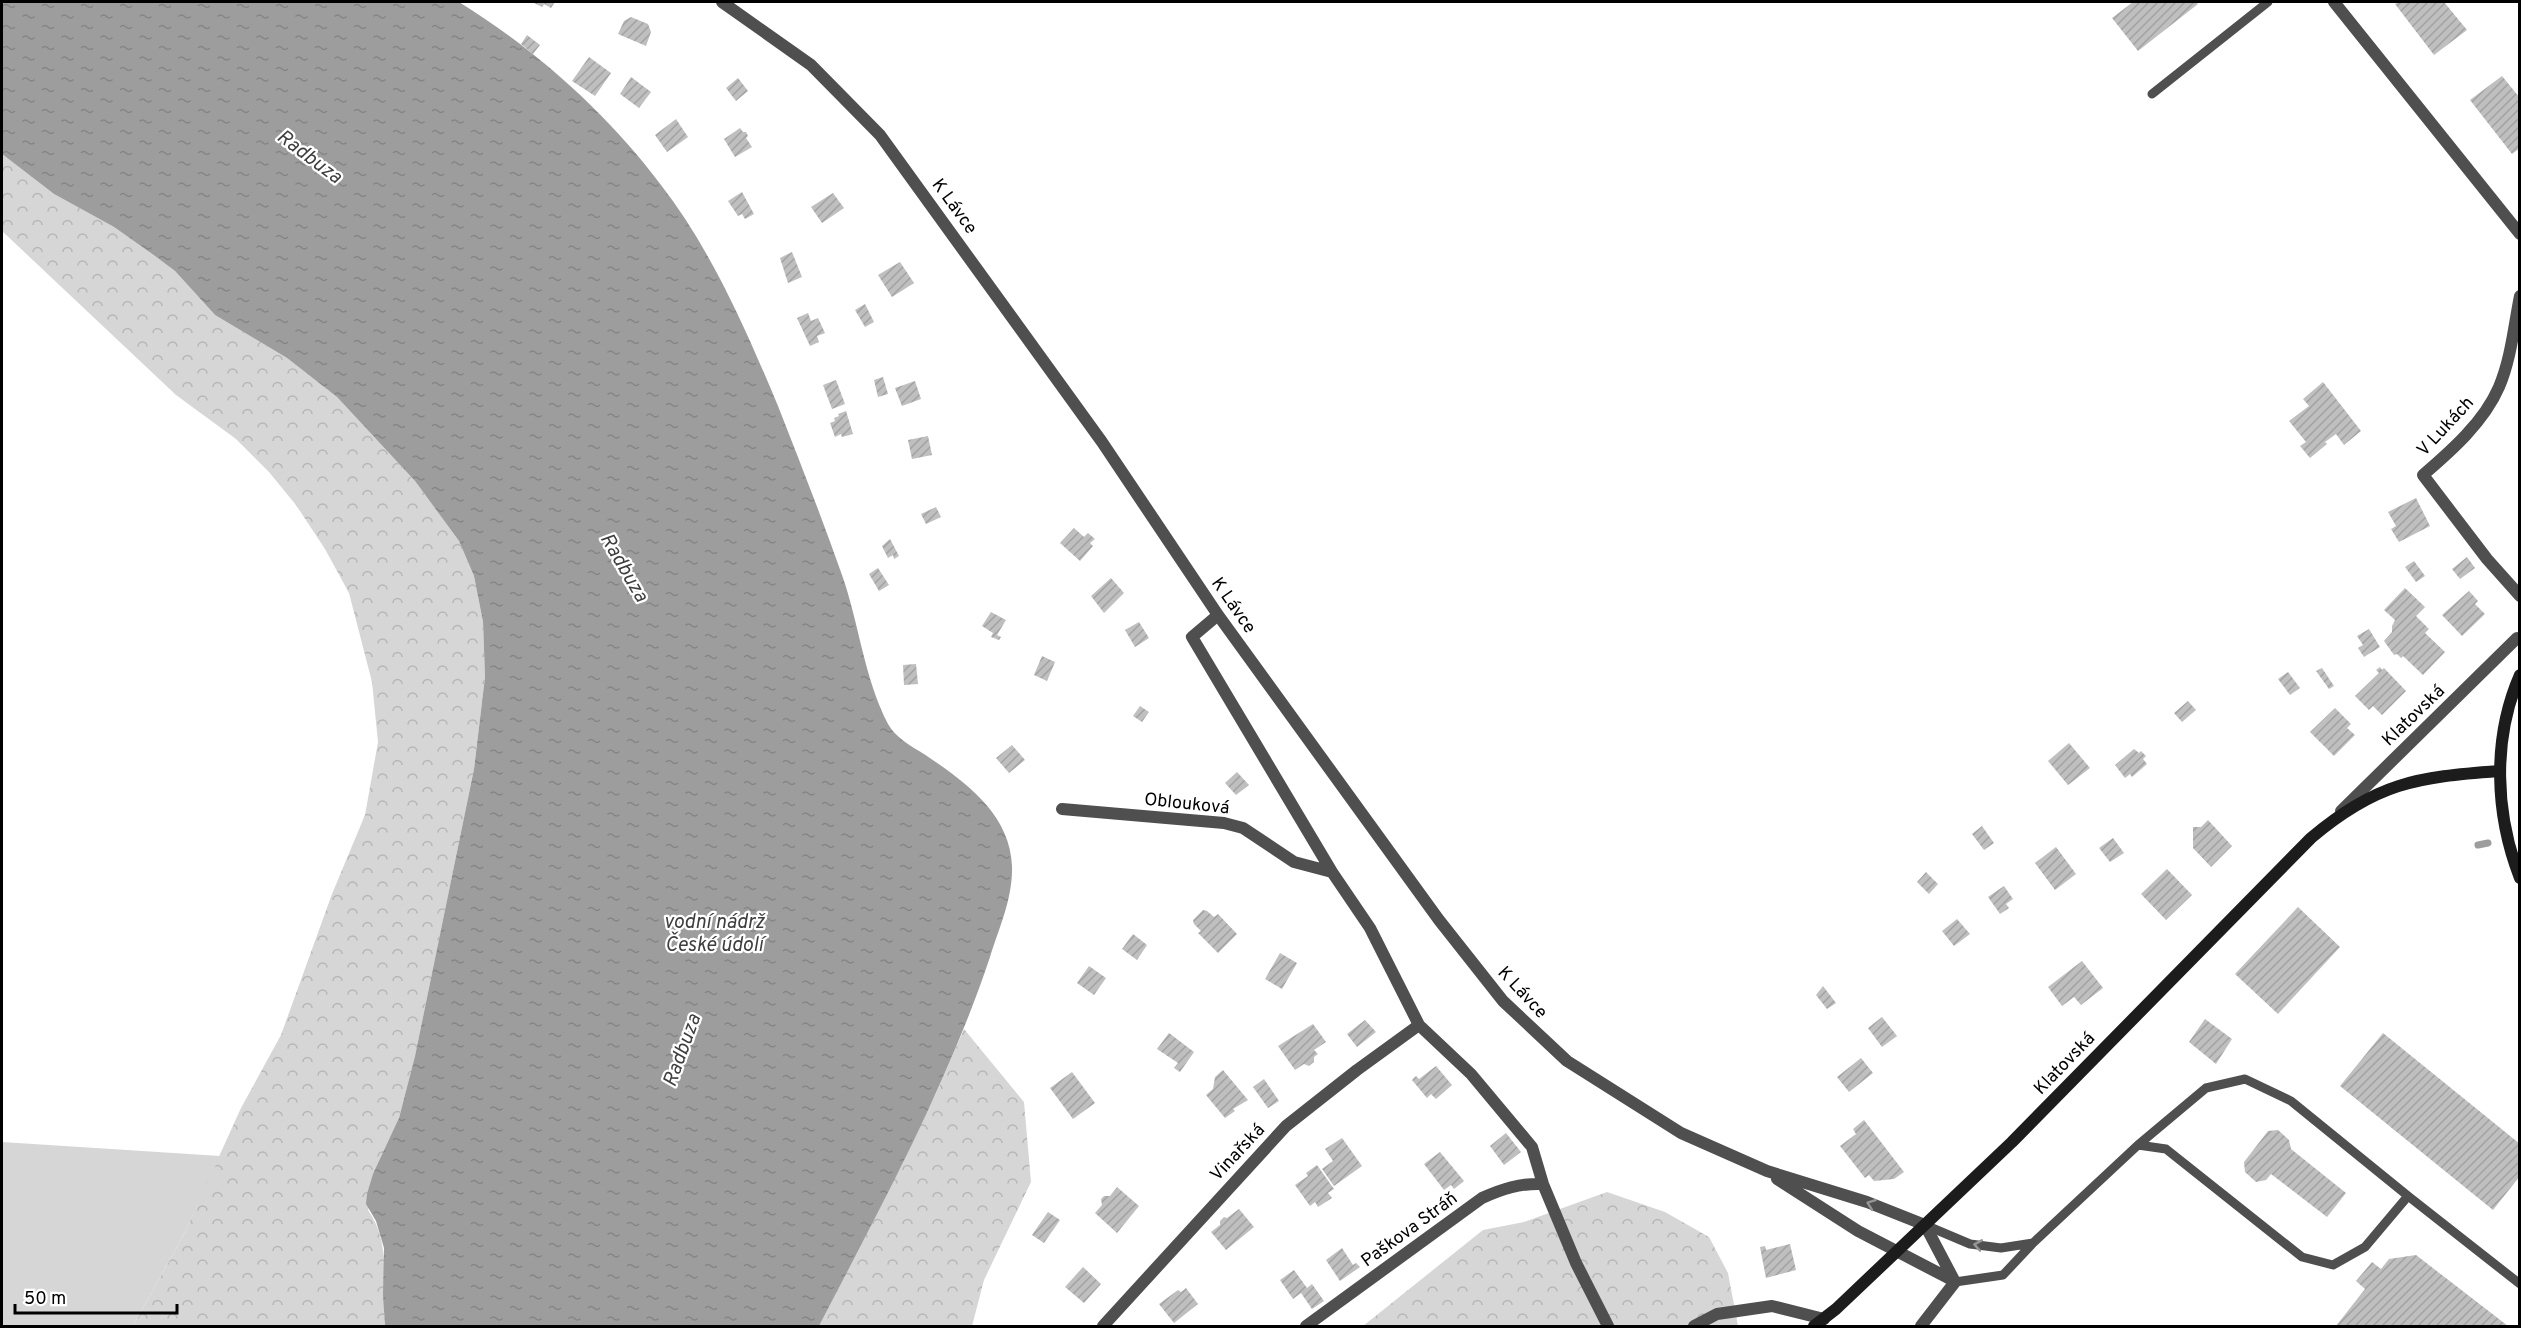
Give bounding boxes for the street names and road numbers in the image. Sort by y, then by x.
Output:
street label: K Lávce [926,175,982,239]
street label: V Lukách [2413,392,2480,462]
street label: K Lávce [1205,573,1260,638]
street label: Klatovská [2378,680,2450,752]
street label: Oblouková [1143,789,1231,820]
street label: K Lávce [1492,962,1552,1024]
street label: Klatovská [2029,1028,2101,1100]
street label: Vinařská [1206,1119,1270,1187]
street label: Paškova Stráň [1357,1187,1463,1273]

